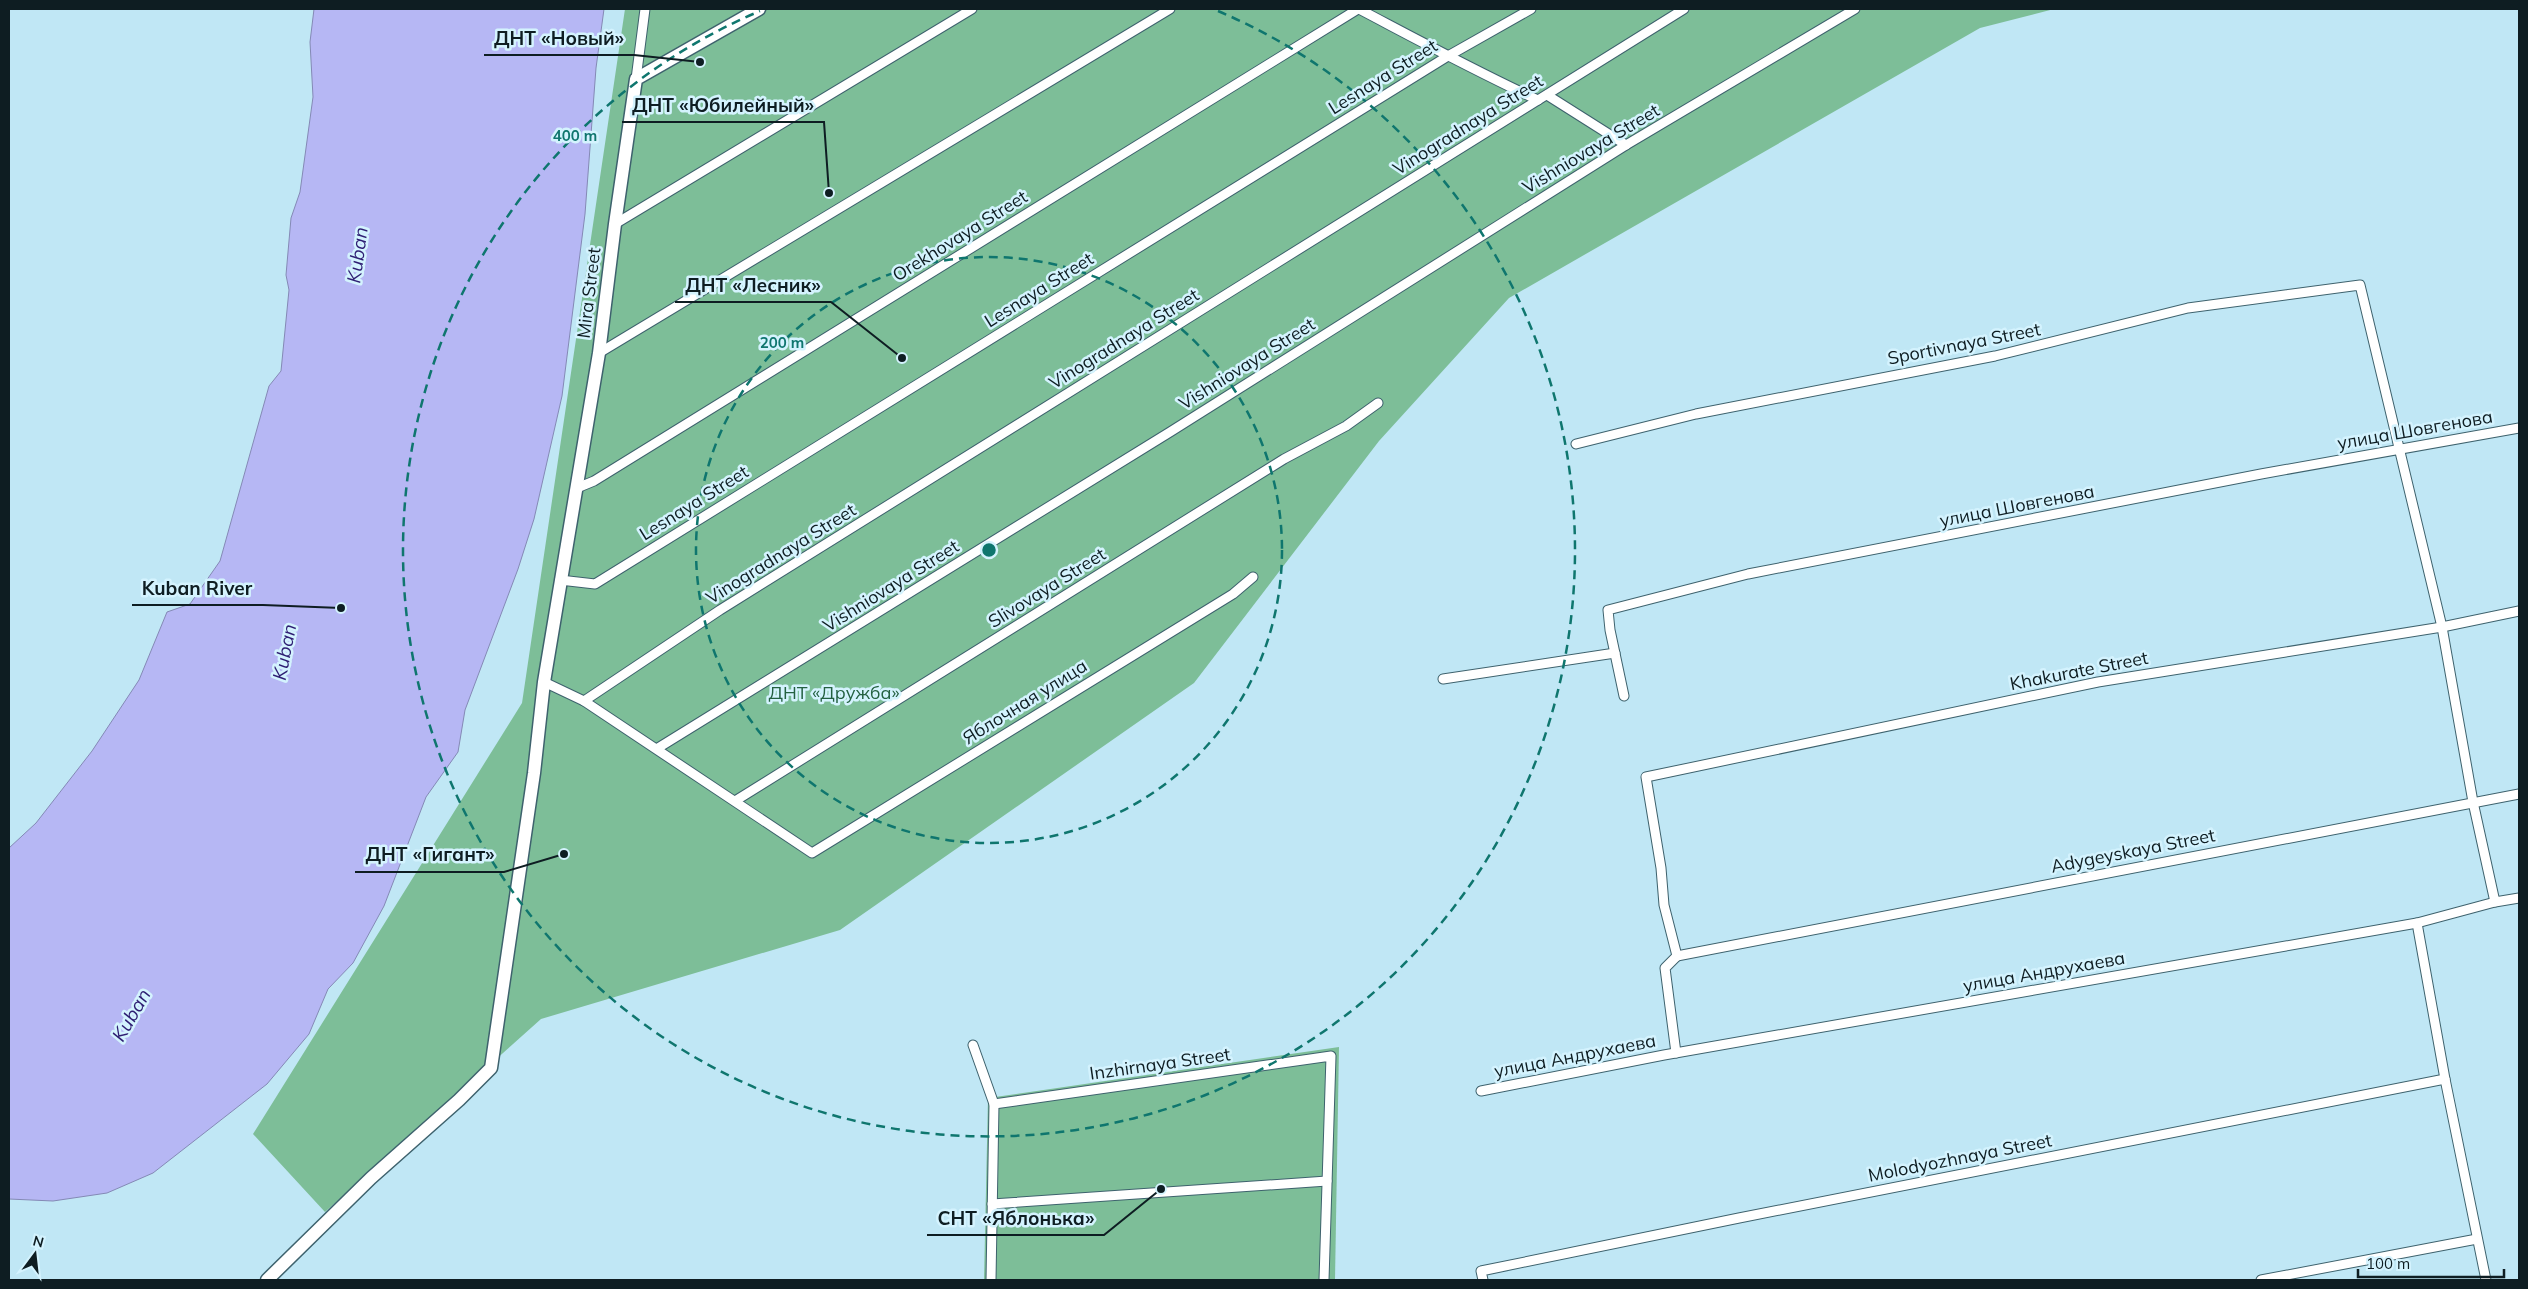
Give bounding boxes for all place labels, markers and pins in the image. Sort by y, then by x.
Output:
callout: ДНТ «Новый» [484,21,634,55]
callout: ДНТ «Юбилейный» [622,88,824,122]
callout: ДНТ «Лесник» [675,268,831,302]
centre of rings [980,541,998,559]
callout: Kuban River [132,571,263,605]
callout: ДНТ «Гигант» [355,838,504,872]
callout: СНТ «Яблонька» [927,1201,1104,1235]

